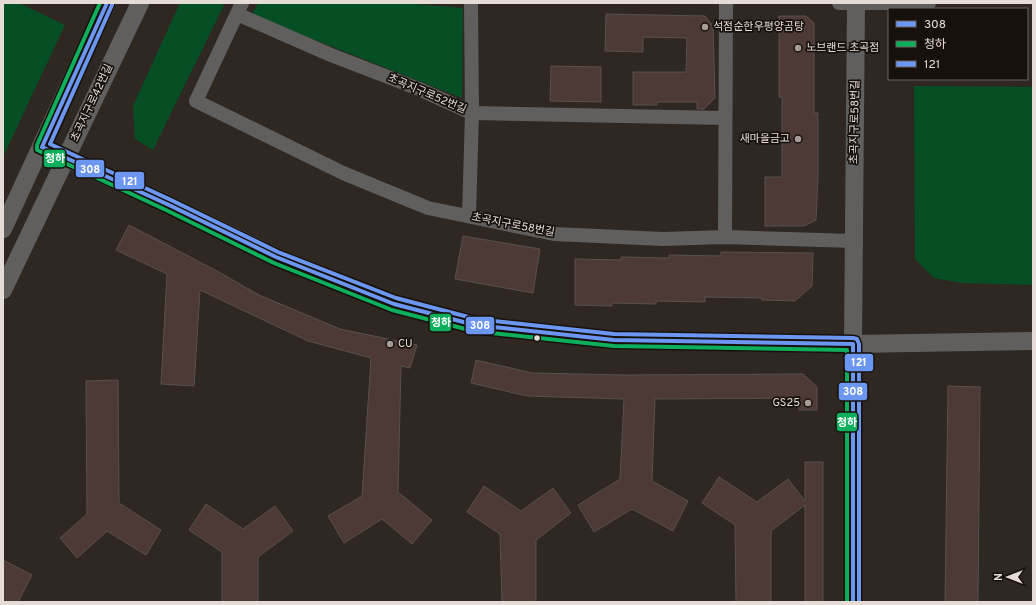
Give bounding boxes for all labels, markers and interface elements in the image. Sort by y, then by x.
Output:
legend [888,8,1028,80]
text: 308 [924,17,946,33]
place label: 석점순한우평양곰탕 [713,20,804,34]
marker: 석점순한우평양곰탕 [700,22,710,32]
text: 청하 [924,37,946,53]
place label: 노브랜드 초곡점 [806,41,879,55]
marker: 노브랜드 초곡점 [793,43,803,53]
text: 121 [924,57,940,73]
street label: 초곡지구로42번길 [68,62,116,144]
street label: 초곡지구로52번길 [385,71,469,117]
street label: 초곡지구로58번길 [847,80,863,164]
place label: 새마을금고 [739,132,790,146]
marker: 새마을금고 [793,134,803,144]
line badge: 청하 [43,149,66,168]
text: 청하 [45,152,65,166]
line badge: 308 [75,159,105,178]
text: 308 [80,163,100,177]
line badge: 121 [114,171,145,190]
text: 121 [122,175,138,189]
street label: 초곡지구로58번길 [470,210,556,240]
line badge: 청하 [429,313,452,332]
text: 청하 [431,316,451,330]
line badge: 308 [465,316,495,335]
text: 308 [470,319,490,333]
unlabelled marker [532,333,542,343]
place label: CU [398,337,413,351]
marker: CU [385,339,395,349]
line badge: 121 [844,353,874,372]
text: 121 [851,356,867,370]
line badge: 308 [838,382,868,401]
text: 308 [843,385,863,399]
place label: GS25 [772,396,800,410]
marker: GS25 [803,398,813,408]
line badge: 청하 [836,412,858,432]
text: 청하 [837,416,857,430]
north arrow [988,557,1028,597]
text: N [992,573,1006,581]

